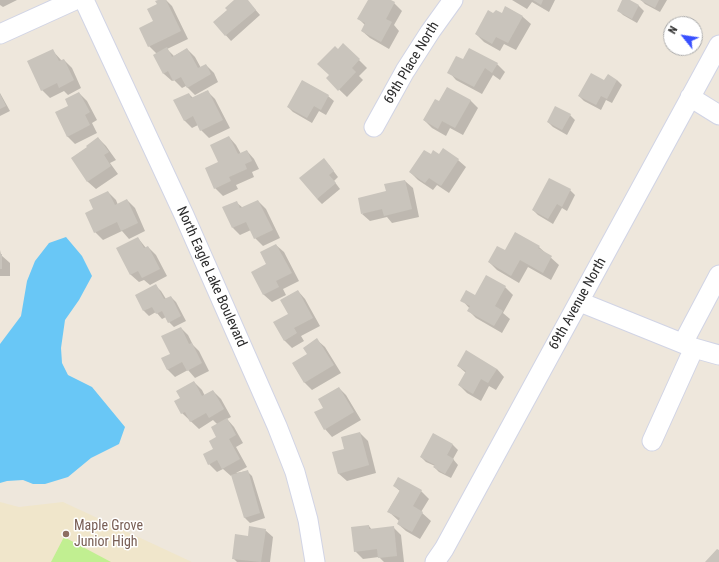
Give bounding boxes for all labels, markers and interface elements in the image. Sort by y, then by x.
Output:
north arrow [663,16,703,56]
street label: 69th Place North [381,19,443,107]
text: N [666,24,680,36]
street label: North Eagle Lake Boulevard [172,204,250,350]
street label: 69th Avenue North [546,255,610,353]
place label: Maple Grove Junior High [74,518,143,550]
marker: Maple Grove Junior High [61,529,71,539]

